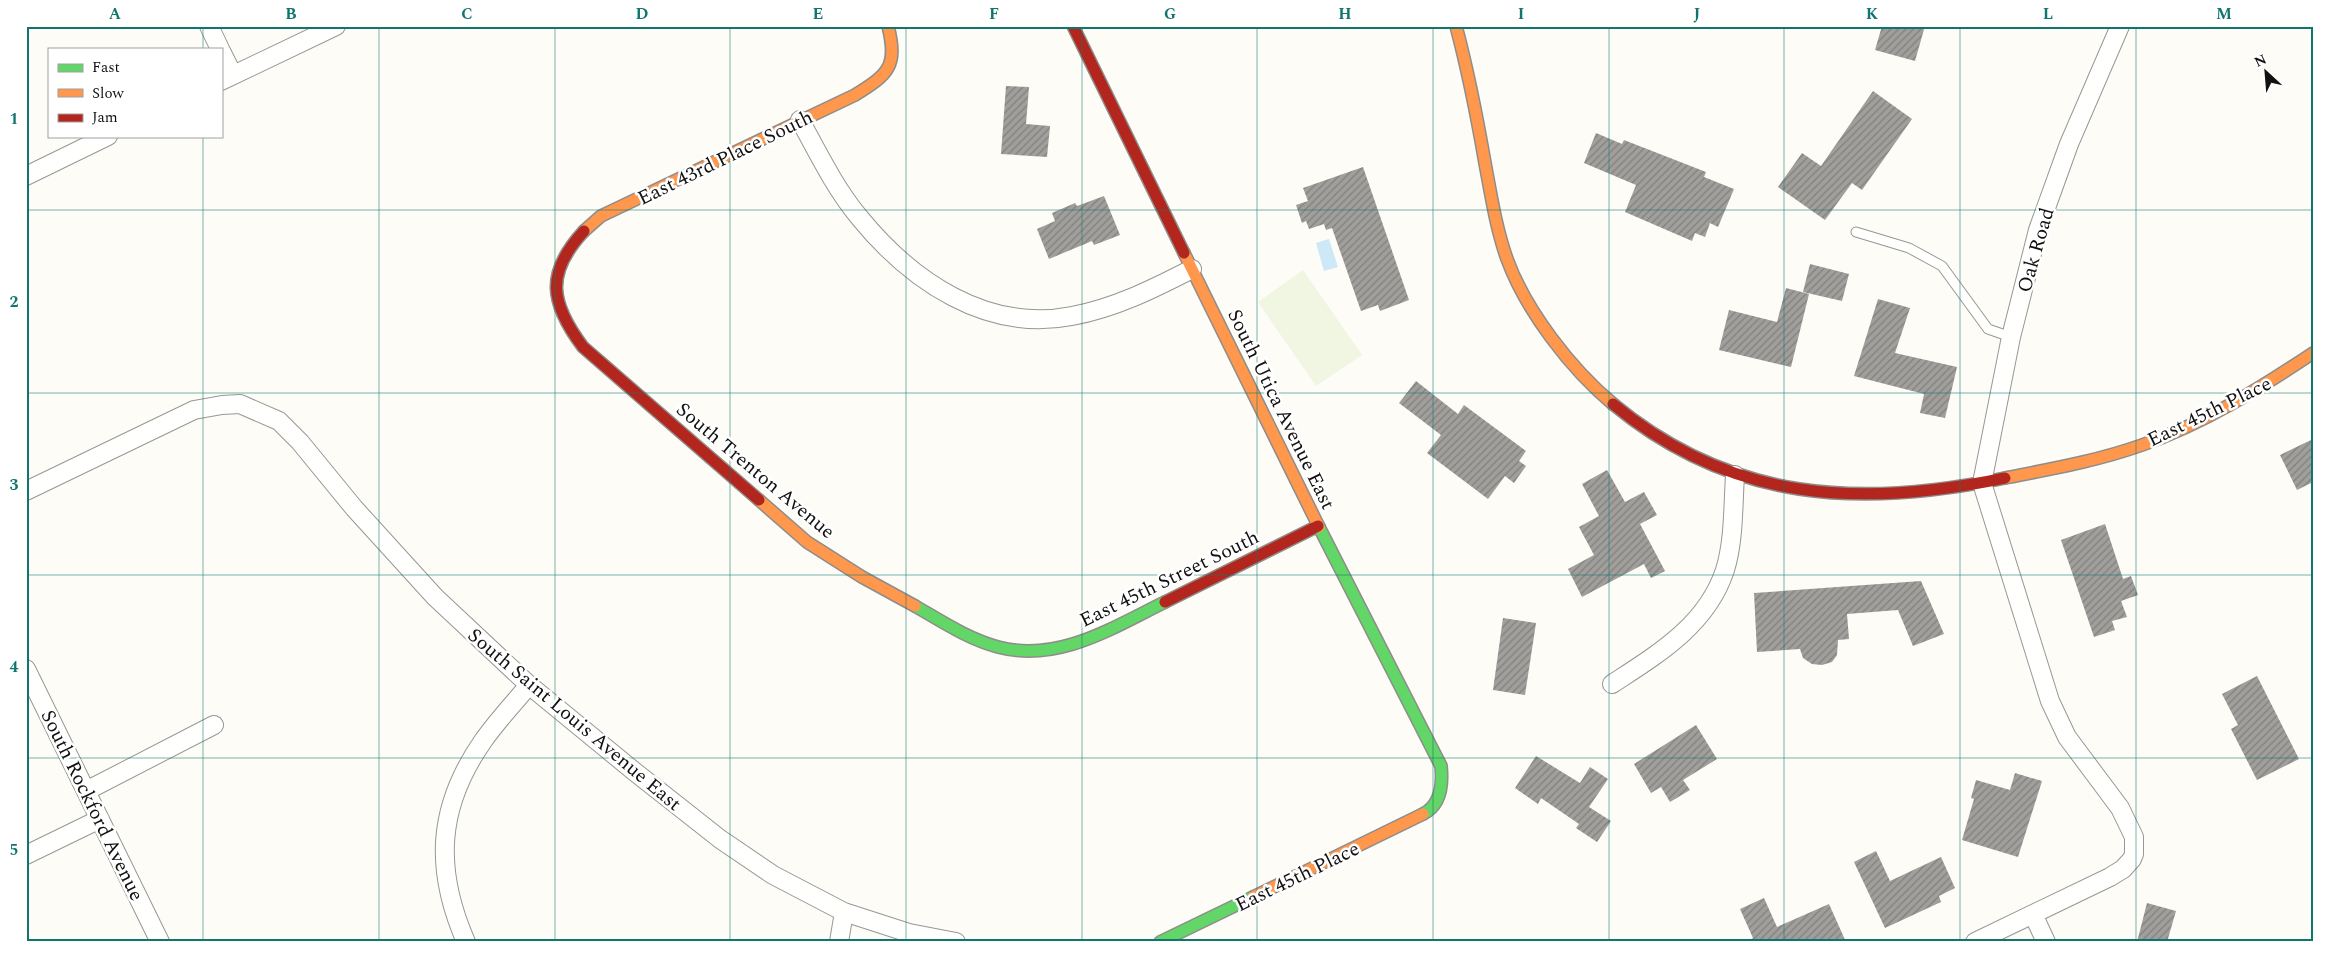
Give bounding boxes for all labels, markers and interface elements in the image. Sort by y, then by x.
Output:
text: A [109,2,122,26]
text: B [285,2,297,26]
text: C [461,2,473,26]
text: D [636,2,649,26]
text: E [813,2,823,26]
text: F [989,2,999,26]
text: G [1164,2,1176,26]
text: H [1338,2,1352,26]
text: I [1518,2,1524,26]
text: J [1694,2,1701,26]
text: K [1866,2,1879,26]
text: L [2043,2,2053,26]
text: M [2216,2,2232,26]
legend [48,48,222,138]
north arrow [2242,48,2292,98]
text: N [2251,49,2270,73]
text: Fast [92,56,120,79]
text: Slow [92,82,124,105]
street label: East 43rd Place South [633,102,818,213]
text: Jam [92,106,118,129]
text: 1 [10,107,18,131]
street label: Oak Road [2010,204,2062,296]
text: 2 [10,290,19,314]
street label: South Utica Avenue East [1219,304,1343,515]
street label: East 45th Place [2142,369,2277,455]
street label: South Trenton Avenue [669,395,841,546]
text: 3 [10,473,19,497]
street label: East 45th Street South [1075,522,1264,635]
street label: South Saint Louis Avenue East [461,621,688,819]
text: 4 [10,655,19,679]
street label: South Rockford Avenue [33,705,151,906]
street label: East 45th Place [1230,834,1365,920]
text: 5 [10,838,18,862]

